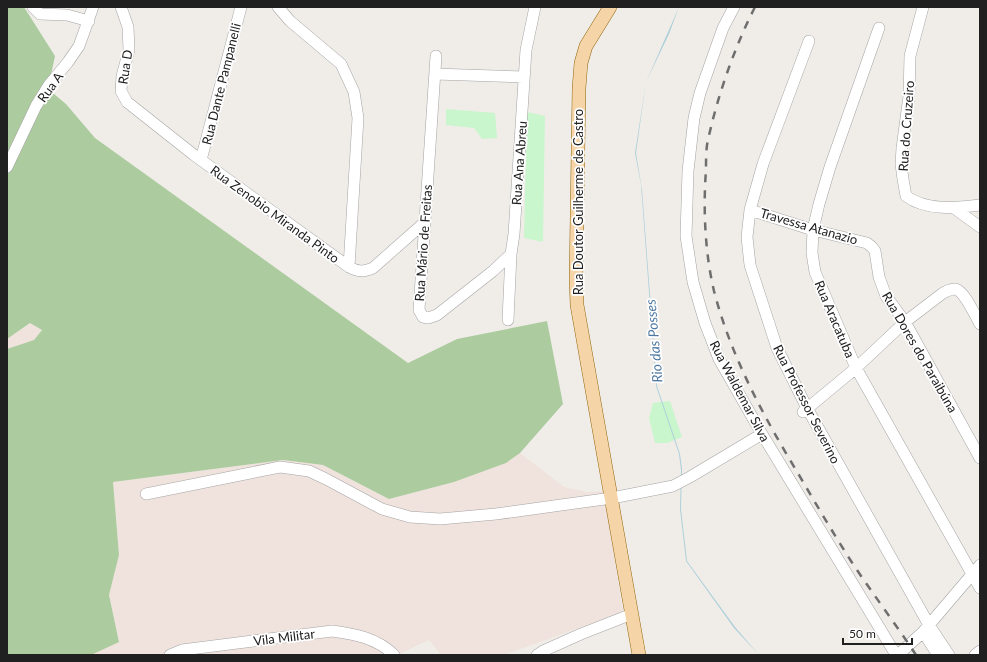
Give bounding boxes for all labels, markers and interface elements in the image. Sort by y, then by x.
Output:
street label: Rua Dante Pampanelli [198,21,244,147]
street label: Rua D [114,48,136,85]
street label: Rua A [34,69,66,105]
street label: Rua do Cruzeiro [895,80,917,172]
street label: Rua Doutor Guilherme de Castro [570,109,586,295]
street label: Rua Ana Abreu [508,120,530,206]
street label: Rua Zenobio Miranda Pinto [207,162,343,266]
street label: Rua Mário de Freitas [411,184,435,302]
street label: Travessa Atanazio [758,204,860,248]
street label: Rua Aracatuba [812,278,858,360]
street label: Rua Dores do Paraibúna [879,289,961,415]
water label: Rio das Posses [641,298,666,383]
street label: Rua Waldemar Silva [707,338,773,444]
street label: Rua Professor Severino [770,342,844,466]
scale bar [843,620,912,646]
street label: Vila Militar [252,625,316,649]
text: 50 m [849,626,876,641]

